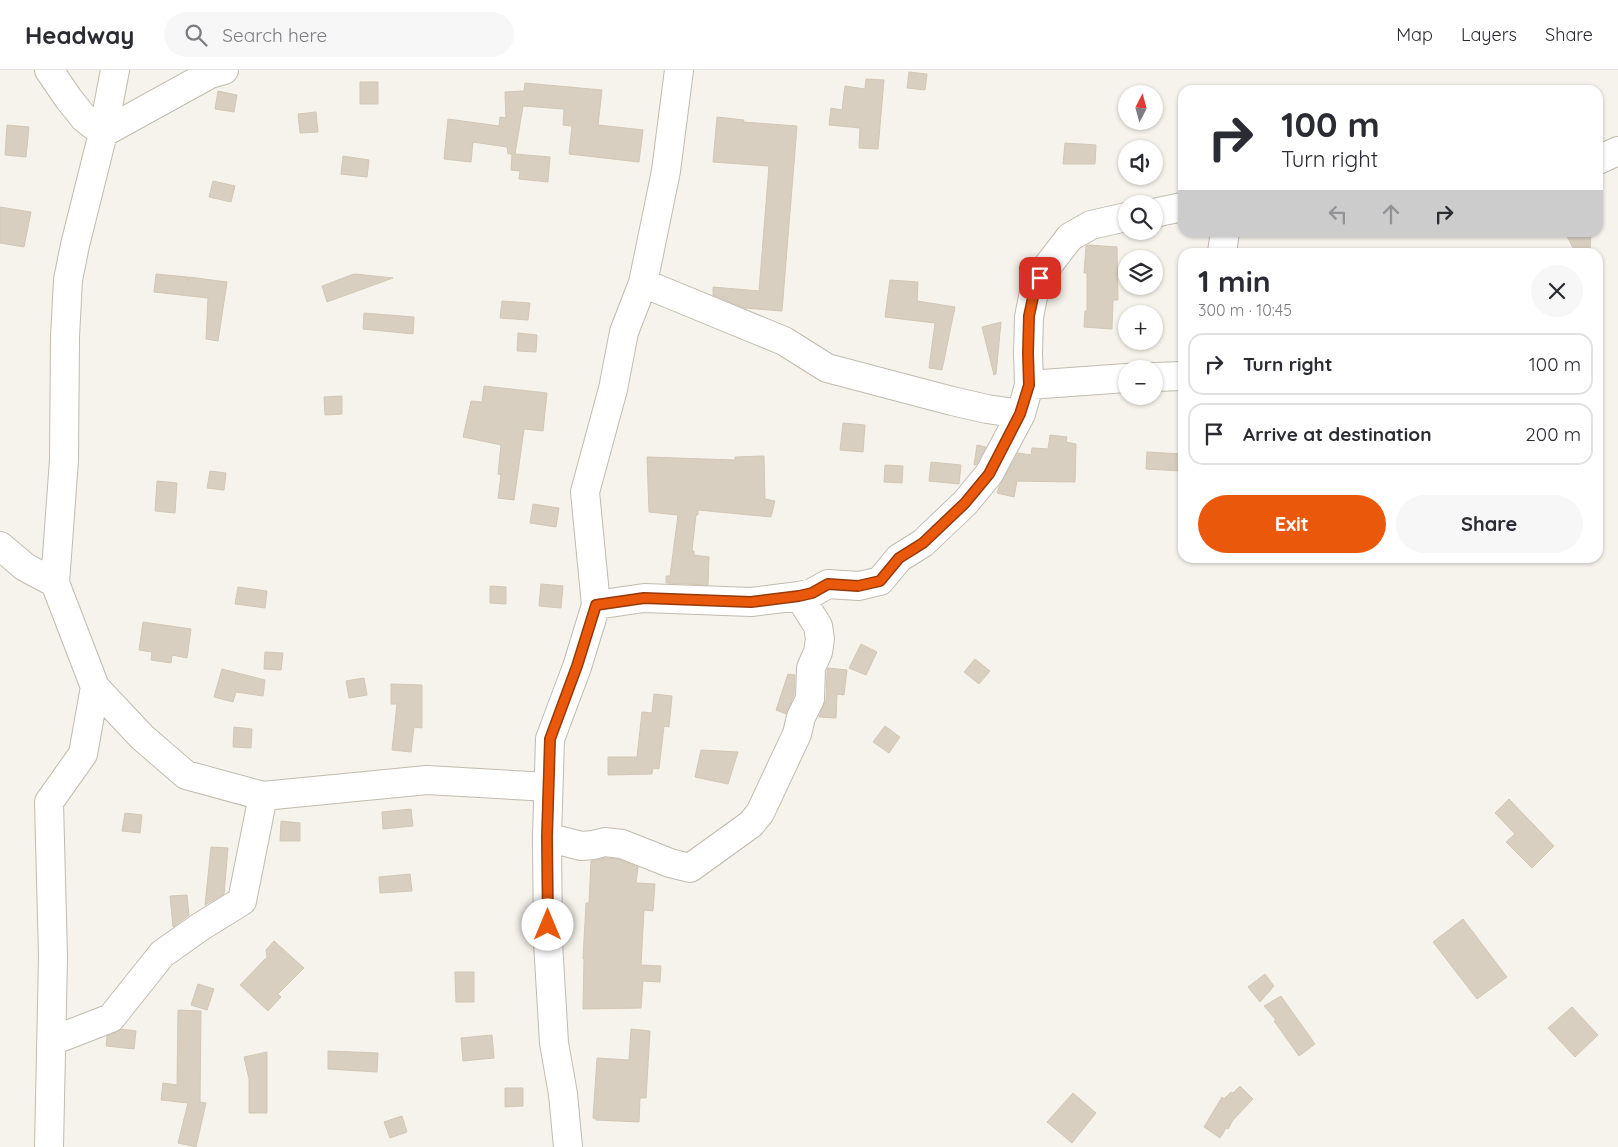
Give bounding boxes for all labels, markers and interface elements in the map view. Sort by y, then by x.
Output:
search box [164,12,514,57]
text: Headway [25,20,134,50]
icon: search [182,21,210,49]
text: Search here [222,23,327,47]
text: Map [1396,23,1433,46]
text: Layers [1461,23,1517,46]
text: Share [1545,23,1593,46]
north arrow [1118,85,1162,130]
map controls [1118,85,1163,405]
text: 100 m [1281,102,1380,146]
icon: right [1198,105,1263,170]
button: sound [1118,140,1163,185]
text: Turn right [1281,145,1378,173]
button: search [1118,195,1163,240]
icon: left [1324,200,1352,228]
icon: ahead [1377,200,1405,228]
icon: right [1430,200,1458,228]
button: layers [1118,250,1163,295]
pin [1019,257,1061,299]
text: 1 min [1198,262,1271,300]
icon: arrive [1026,264,1054,292]
button: close [1531,265,1583,317]
text: 300 m · 10:45 [1198,300,1292,320]
button: + [1118,305,1163,350]
icon: right [1200,350,1228,378]
text: Turn right [1243,352,1332,376]
text: 100 m [1529,352,1581,376]
button: − [1118,360,1163,405]
icon: arrive [1200,420,1228,448]
text: Arrive at destination [1243,422,1432,446]
text: 200 m [1525,422,1581,446]
button: Exit [1198,495,1386,553]
button: Share [1396,495,1583,553]
position arrow [521,898,573,950]

